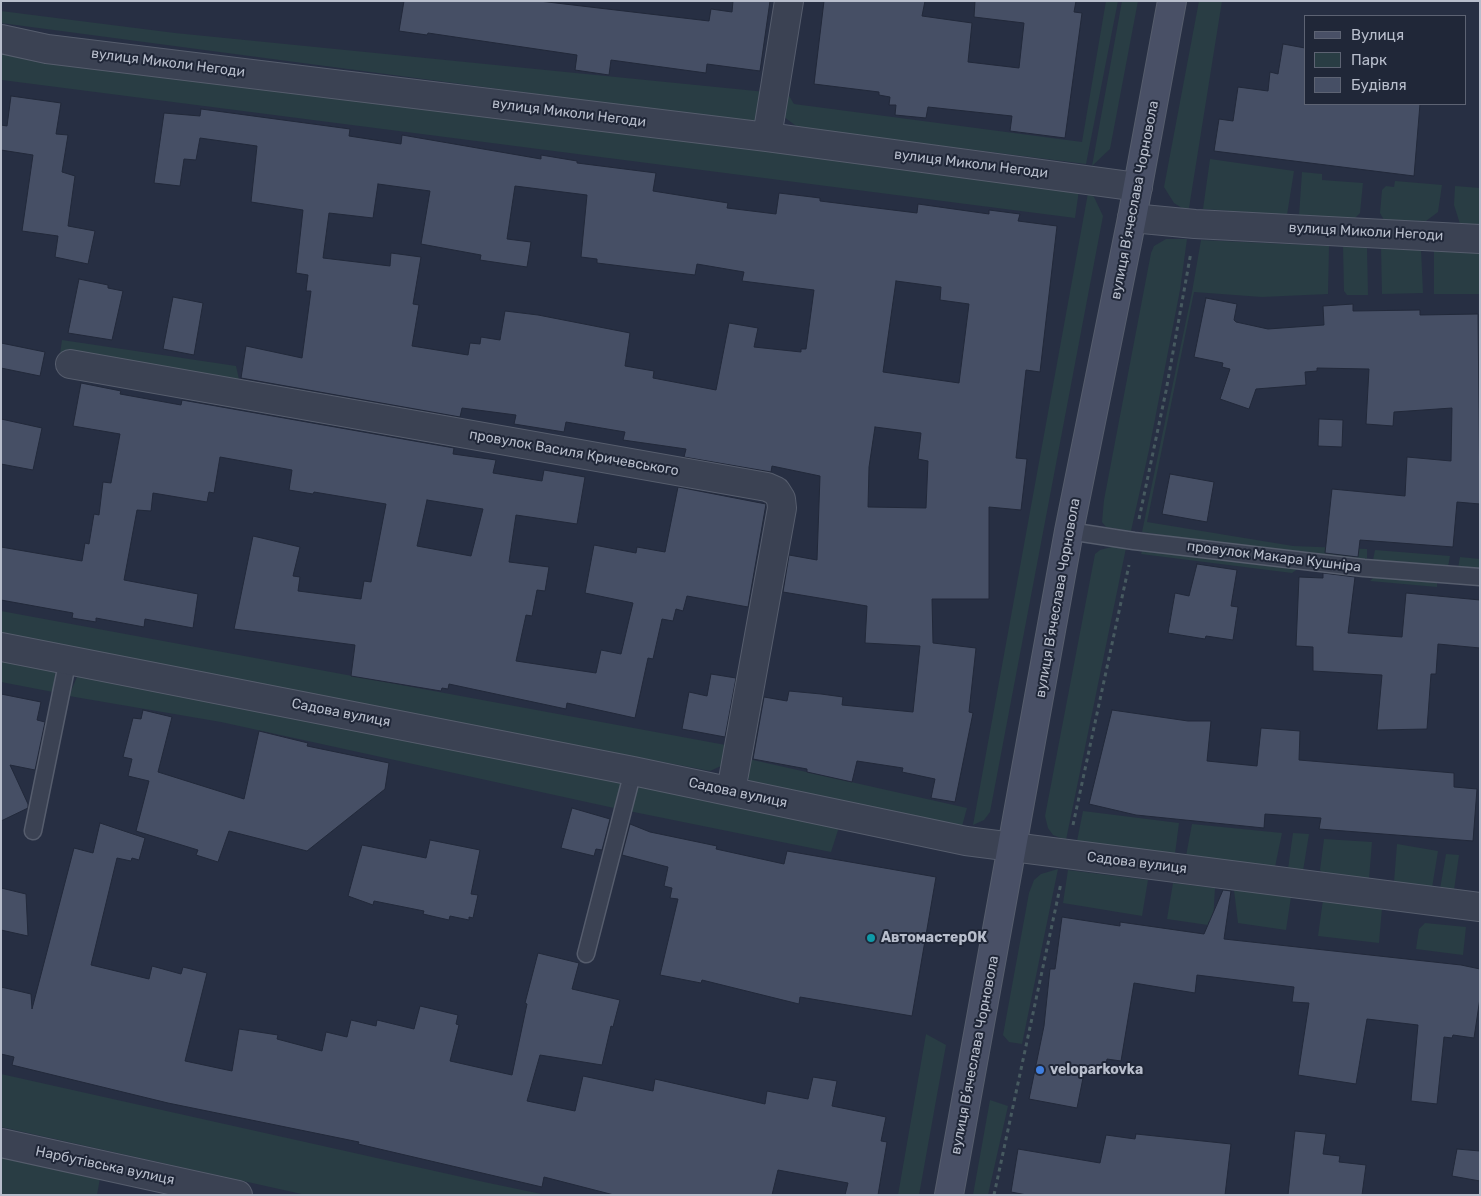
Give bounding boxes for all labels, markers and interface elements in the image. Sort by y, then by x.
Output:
legend [1304,15,1466,105]
text: Вулиця [1351,26,1404,44]
street label: вулиця Миколи Негоди [90,45,246,81]
text: Парк [1351,51,1387,69]
text: Будівля [1351,76,1407,94]
street label: вулиця Миколи Негоди [491,95,647,131]
street label: вулиця Вʼячеслава Чорновола [1107,99,1163,301]
street label: вулиця Миколи Негоди [893,146,1049,182]
street label: вулиця Миколи Негоди [1288,220,1444,244]
street label: провулок Василя Кричевського [468,426,680,480]
street label: вулиця Вʼячеслава Чорновола [1032,497,1084,699]
street label: провулок Макара Кушніра [1186,538,1362,576]
street label: Садова вулиця [290,695,392,731]
street label: Садова вулиця [687,774,789,812]
street label: Садова вулиця [1086,849,1188,877]
place label: АвтомастерОК [881,930,987,946]
marker: АвтомастерОК [865,932,877,944]
street label: вулиця Вʼячеслава Чорновола [947,954,1003,1156]
place label: veloparkovka [1050,1062,1143,1078]
marker: veloparkovka [1034,1064,1046,1076]
street label: Нарбутівська вулиця [34,1143,176,1189]

